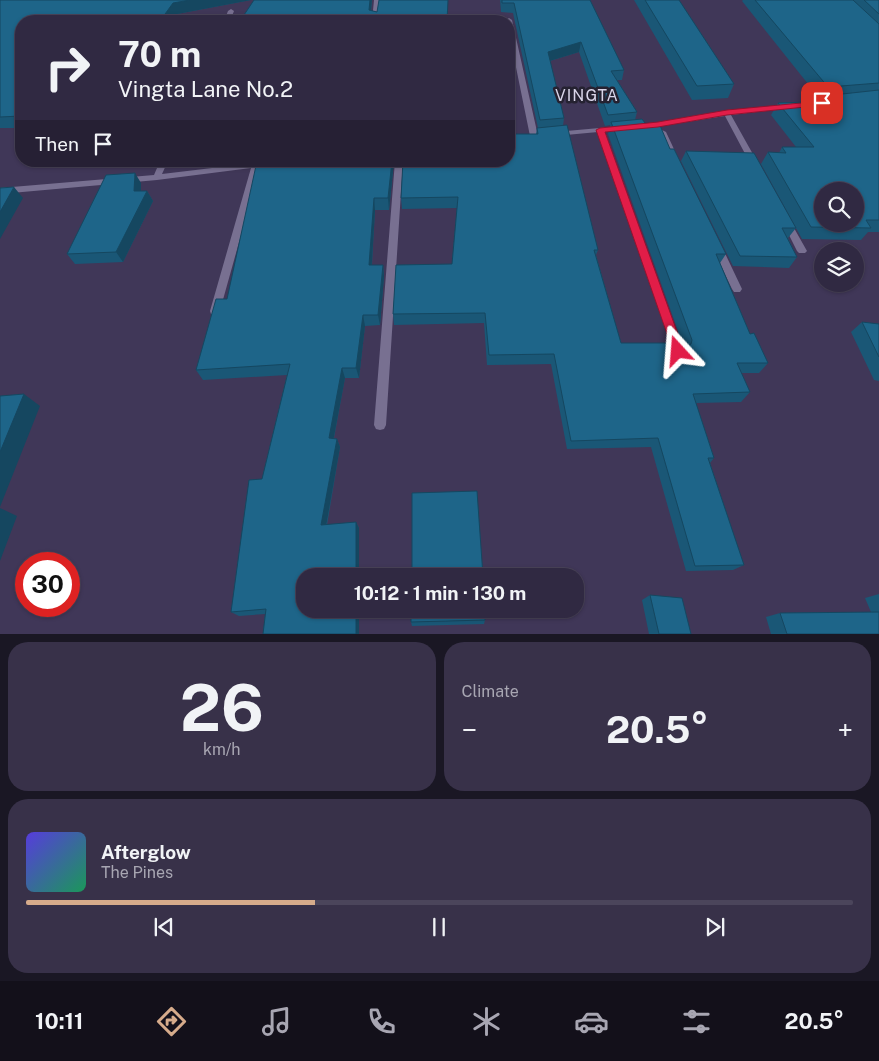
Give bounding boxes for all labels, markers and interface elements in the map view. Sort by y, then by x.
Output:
text: 70 m [118,34,201,75]
icon: right [35,35,100,100]
text: Vingta Lane No.2 [118,76,293,102]
pin [801,82,843,124]
district label: VINGTA [555,86,619,105]
icon: arrive [808,89,836,117]
icon: arrive [89,130,117,158]
text: Then [35,133,79,155]
map controls [814,182,864,292]
button: search [814,182,864,232]
button: layers [814,242,864,292]
position arrow [651,324,703,376]
speed limit sign: 30 [15,552,80,617]
text: 10:12 · 1 min · 130 m [354,582,526,604]
text: 26 [180,669,264,746]
text: Climate [462,682,519,701]
text: 20.5° [606,707,709,752]
text: − [462,713,477,746]
text: + [837,713,853,746]
text: km/h [203,740,241,759]
text: Afterglow [101,841,191,863]
text: The Pines [101,863,173,882]
icon: previous [150,913,178,941]
icon: pause [425,913,453,941]
icon: next [701,913,729,941]
icon: directions [154,1004,189,1039]
icon: music [259,1004,294,1039]
icon: phone [364,1004,399,1039]
icon: climate [469,1004,504,1039]
icon: car [574,1004,609,1039]
icon: filters [679,1004,714,1039]
text: 10:11 [35,1008,83,1034]
text: 20.5° [785,1008,844,1034]

